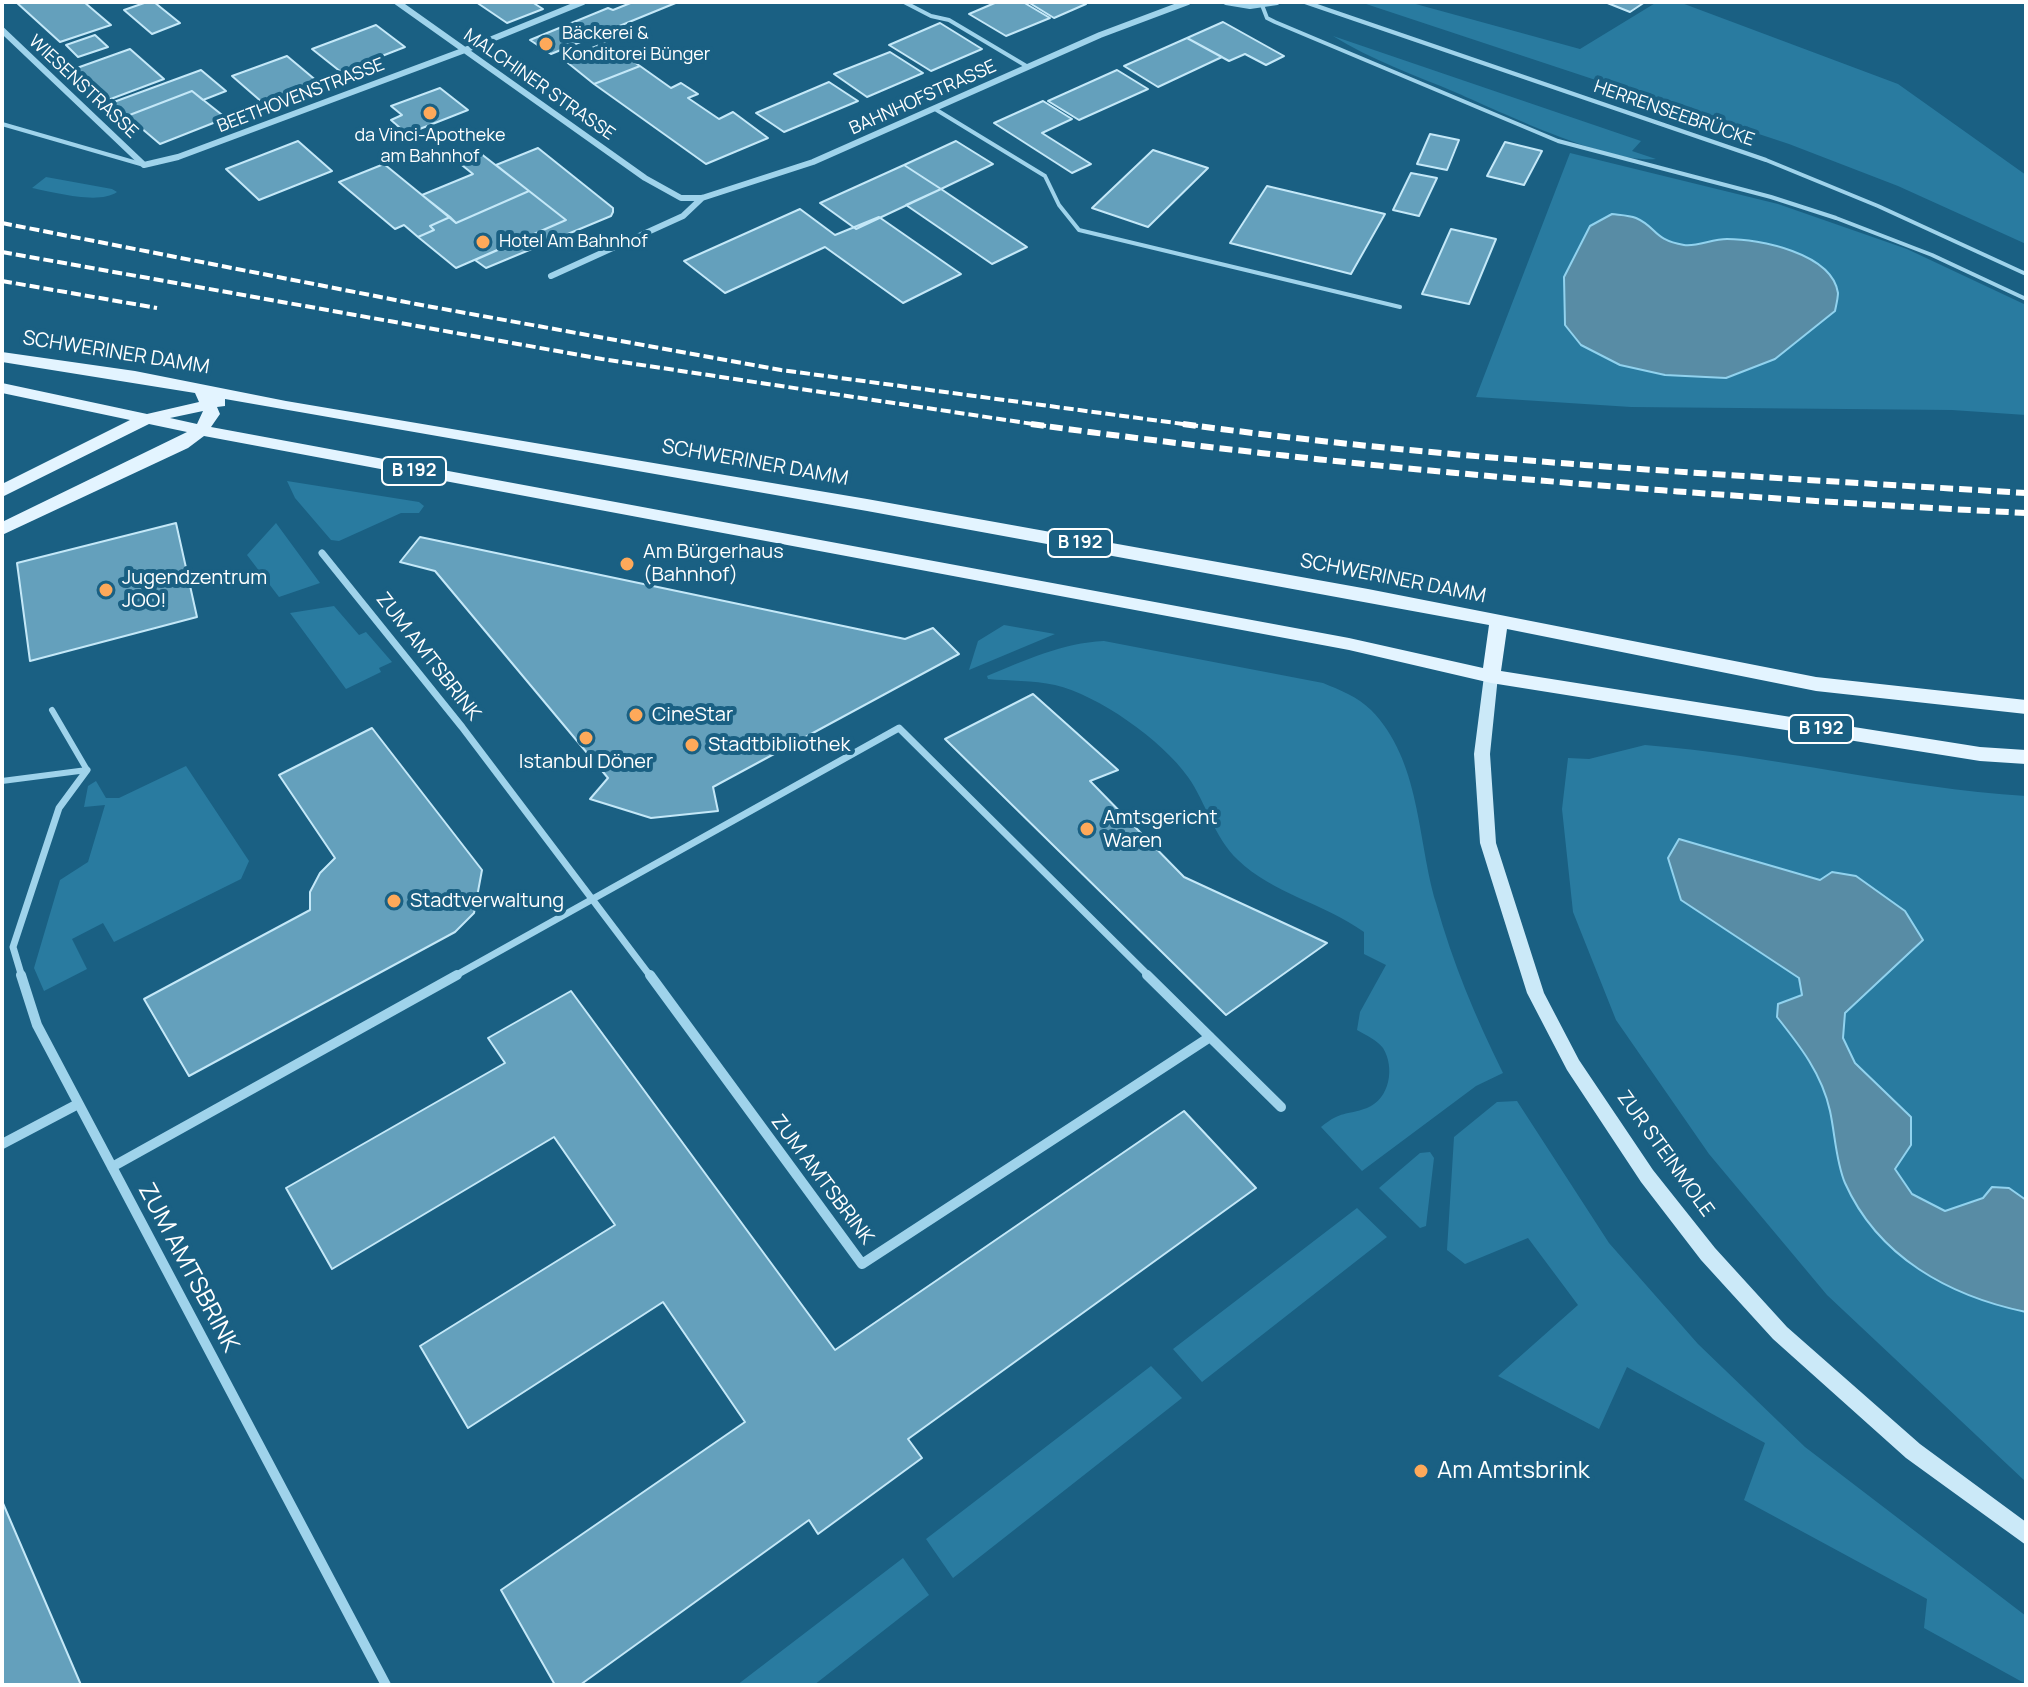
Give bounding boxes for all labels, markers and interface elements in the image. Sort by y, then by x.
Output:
place label: Bäckerei & Konditorei Bünger [562,23,710,66]
street label: MALCHINER STRASSE [459,25,619,145]
street label: WIESENSTRASSE [24,31,142,143]
marker: Bäckerei & Konditorei Bünger [537,35,555,53]
street label: BEETHOVENSTRASSE [214,54,388,138]
street label: BAHNHOFSTRASSE [846,56,1000,140]
street label: HERRENSEEBRÜCKE [1591,76,1757,152]
marker: da Vinci-Apotheke am Bahnhof [421,104,439,122]
place label: da Vinci-Apotheke am Bahnhof [354,125,506,168]
place label: Hotel Am Bahnhof [499,231,648,253]
marker: Hotel Am Bahnhof [474,233,492,251]
street label: SCHWERINER DAMM [21,326,211,380]
street label: SCHWERINER DAMM [660,435,850,491]
road number: B 192 [382,457,446,485]
road number: B 192 [1048,529,1112,557]
place label: Am Bürgerhaus (Bahnhof) [643,540,784,587]
street label: SCHWERINER DAMM [1298,549,1488,609]
marker: Am Bürgerhaus (Bahnhof) [618,555,636,573]
place label: Jugendzentrum JOO! [122,566,267,613]
marker: Jugendzentrum JOO! [97,581,115,599]
street label: ZUM AMTSBRINK [371,588,485,726]
place label: CineStar [652,703,733,727]
marker: CineStar [627,706,645,724]
road number: B 192 [1789,715,1853,743]
marker: Istanbul Döner [577,729,595,747]
place label: Stadtbibliothek [708,733,850,757]
marker: Stadtbibliothek [683,736,701,754]
place label: Istanbul Döner [519,750,653,774]
place label: Amtsgericht Waren [1103,806,1218,853]
marker: Amtsgericht Waren [1078,820,1096,838]
place label: Stadtverwaltung [410,889,564,913]
marker: Stadtverwaltung [385,892,403,910]
street label: ZUR STEINMOLE [1611,1086,1719,1222]
street label: ZUM AMTSBRINK [765,1110,879,1250]
street label: ZUM AMTSBRINK [131,1179,245,1357]
place label: Am Amtsbrink [1437,1457,1590,1485]
marker: Am Amtsbrink [1412,1462,1430,1480]

